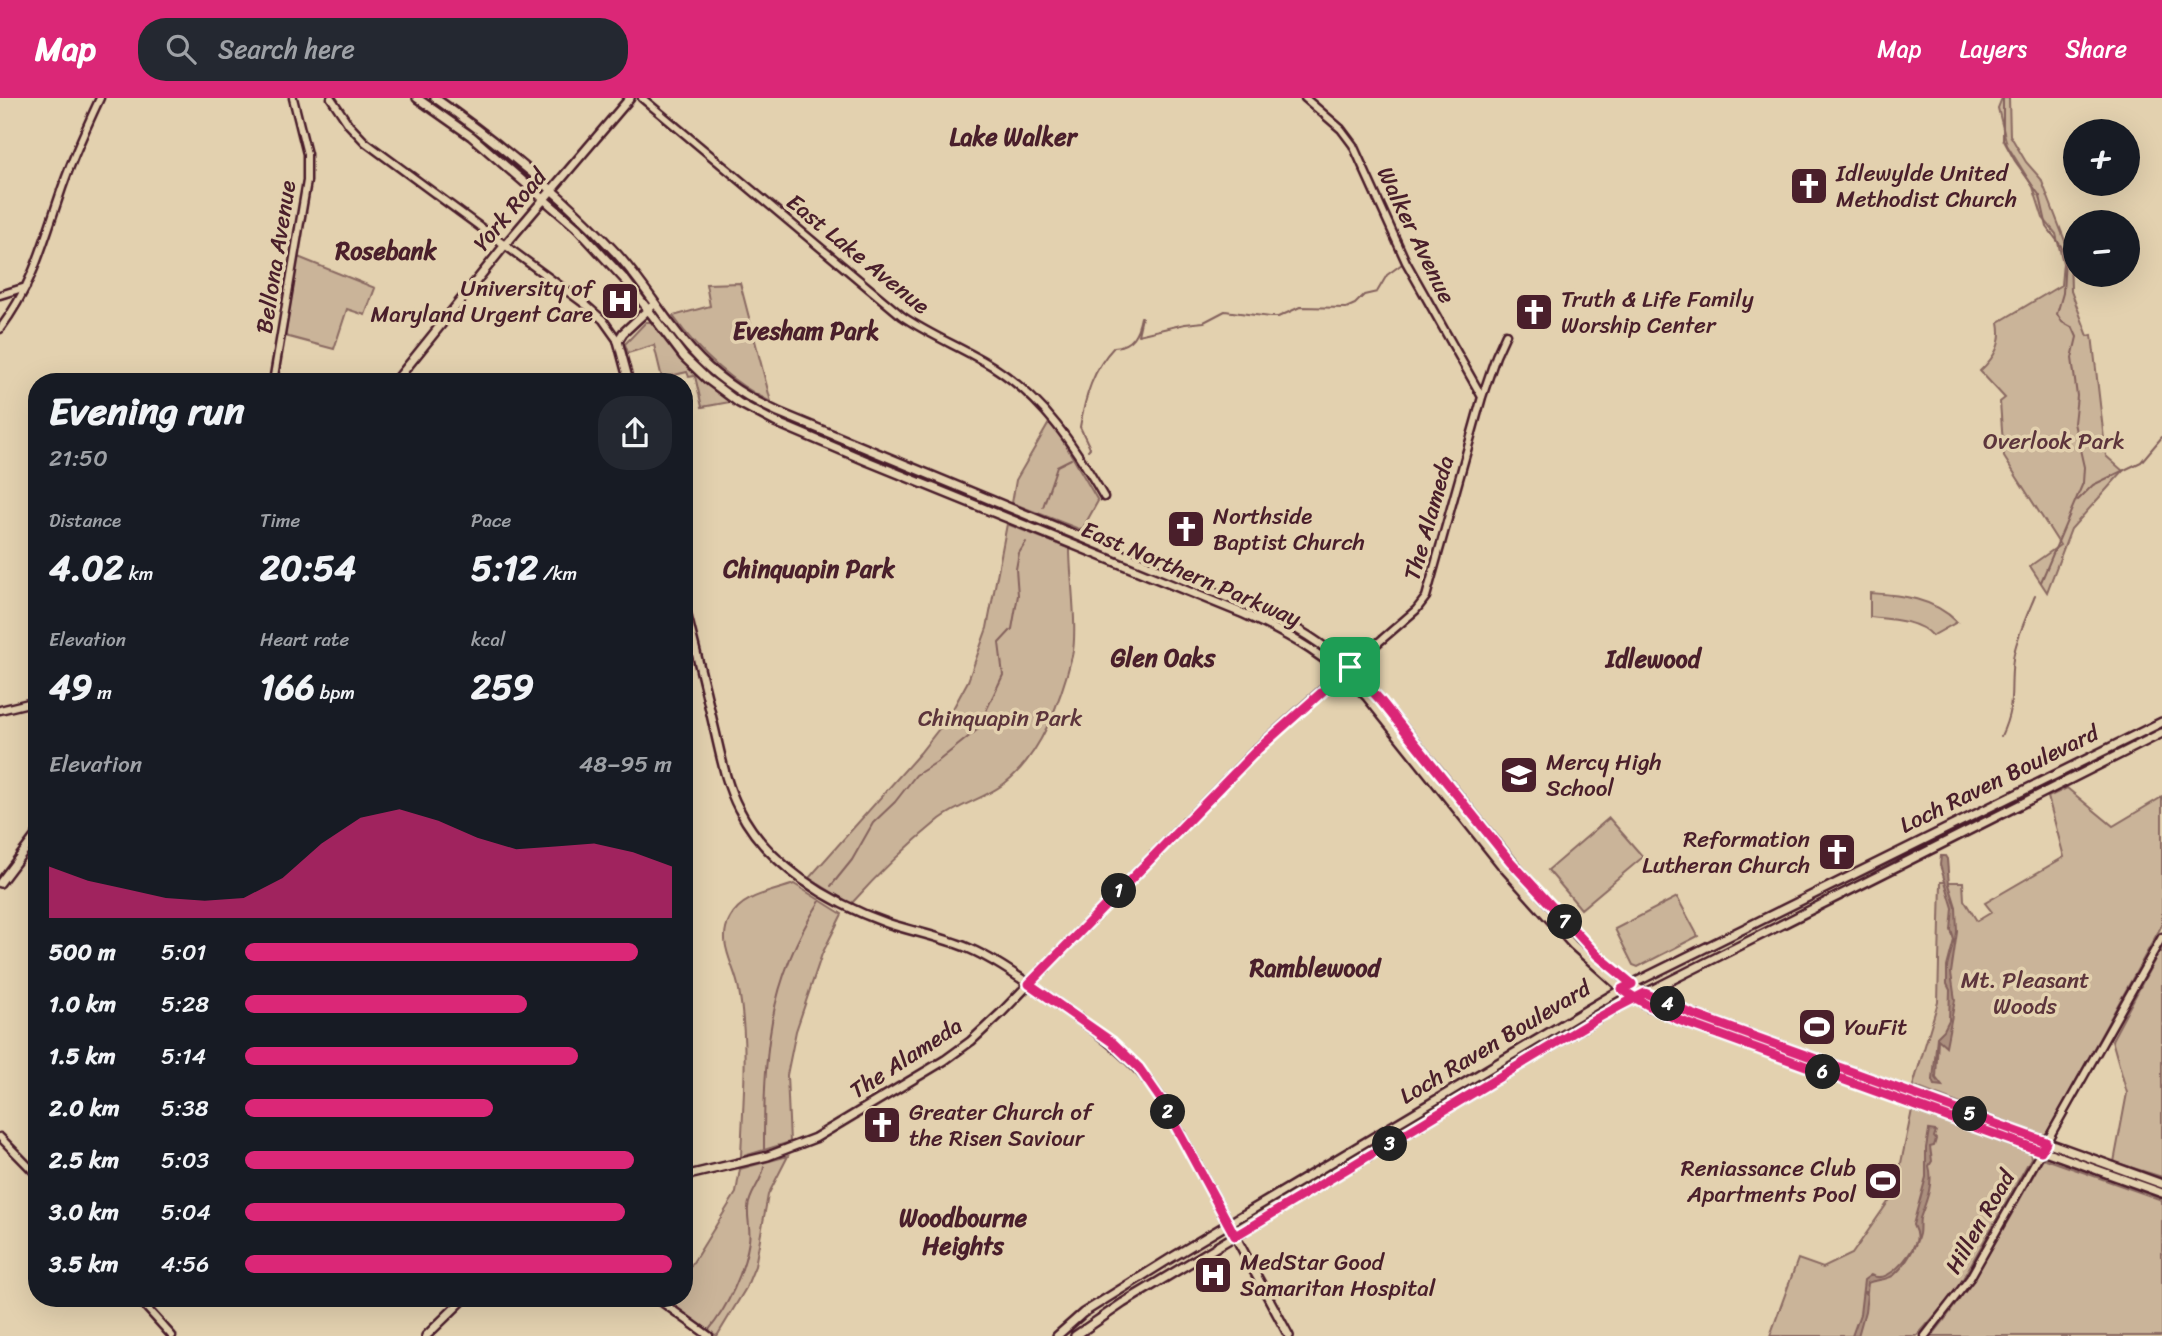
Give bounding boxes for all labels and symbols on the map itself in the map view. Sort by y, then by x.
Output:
district label: Lake Walker [949,116,1079,158]
place label: Idlewylde United Methodist Church [1835,153,2017,220]
street label: York Road [463,158,559,261]
street label: Walker Avenue [1365,159,1467,311]
church icon: Idlewylde United Methodist Church [1788,165,1830,207]
street label: Bellona Avenue [244,177,308,337]
street label: East Lake Avenue [777,183,939,325]
district label: Rosebank [335,230,438,272]
place label: University of Maryland Urgent Care [371,268,596,335]
place label: Truth & Life Family Worship Center [1561,279,1754,346]
hospital icon: University of Maryland Urgent Care [599,280,641,322]
church icon: Truth & Life Family Worship Center [1513,291,1555,333]
district label: Evesham Park [733,310,879,352]
park label: Overlook Park [1983,421,2125,462]
street label: The Alameda [1392,451,1466,585]
place label: Northside Baptist Church [1213,496,1365,563]
church icon: Northside Baptist Church [1165,508,1207,550]
street label: East Northern Parkway [1075,509,1307,639]
district label: Chinquapin Park [722,548,896,590]
district label: Glen Oaks [1111,637,1216,679]
pin [1320,637,1380,697]
district label: Idlewood [1604,638,1703,680]
park label: Chinquapin Park [918,698,1083,739]
street label: Loch Raven Boulevard [1892,712,2107,845]
place label: Mercy High School [1546,742,1662,809]
school or university icon: Mercy High School [1498,754,1540,796]
place label: Reformation Lutheran Church [1642,819,1810,886]
church icon: Reformation Lutheran Church [1816,831,1858,873]
pin: 1 [1102,874,1136,908]
pin: 7 [1548,904,1582,940]
district label: Ramblewood [1249,947,1383,989]
park label: Mt. Pleasant Woods [1961,960,2089,1027]
street label: Loch Raven Boulevard [1391,967,1600,1116]
pin: 4 [1650,986,1686,1021]
street label: The Alameda [841,1006,971,1110]
sports icon: YouFit [1796,1006,1838,1048]
place label: YouFit [1844,1007,1907,1048]
pin: 6 [1806,1054,1840,1090]
place label: Greater Church of the Risen Saviour [909,1092,1095,1159]
pin: 2 [1150,1094,1186,1130]
pin: 5 [1952,1096,1988,1132]
church icon: Greater Church of the Risen Saviour [861,1104,903,1146]
pin: 3 [1372,1126,1408,1162]
place label: Reniassance Club Apartments Pool [1681,1148,1856,1215]
sports icon: Reniassance Club Apartments Pool [1862,1160,1904,1202]
street label: Hillen Road [1933,1160,2027,1282]
district label: Woodbourne Heights [899,1197,1028,1267]
place label: MedStar Good Samaritan Hospital [1240,1242,1436,1309]
hospital icon: MedStar Good Samaritan Hospital [1192,1254,1234,1296]

